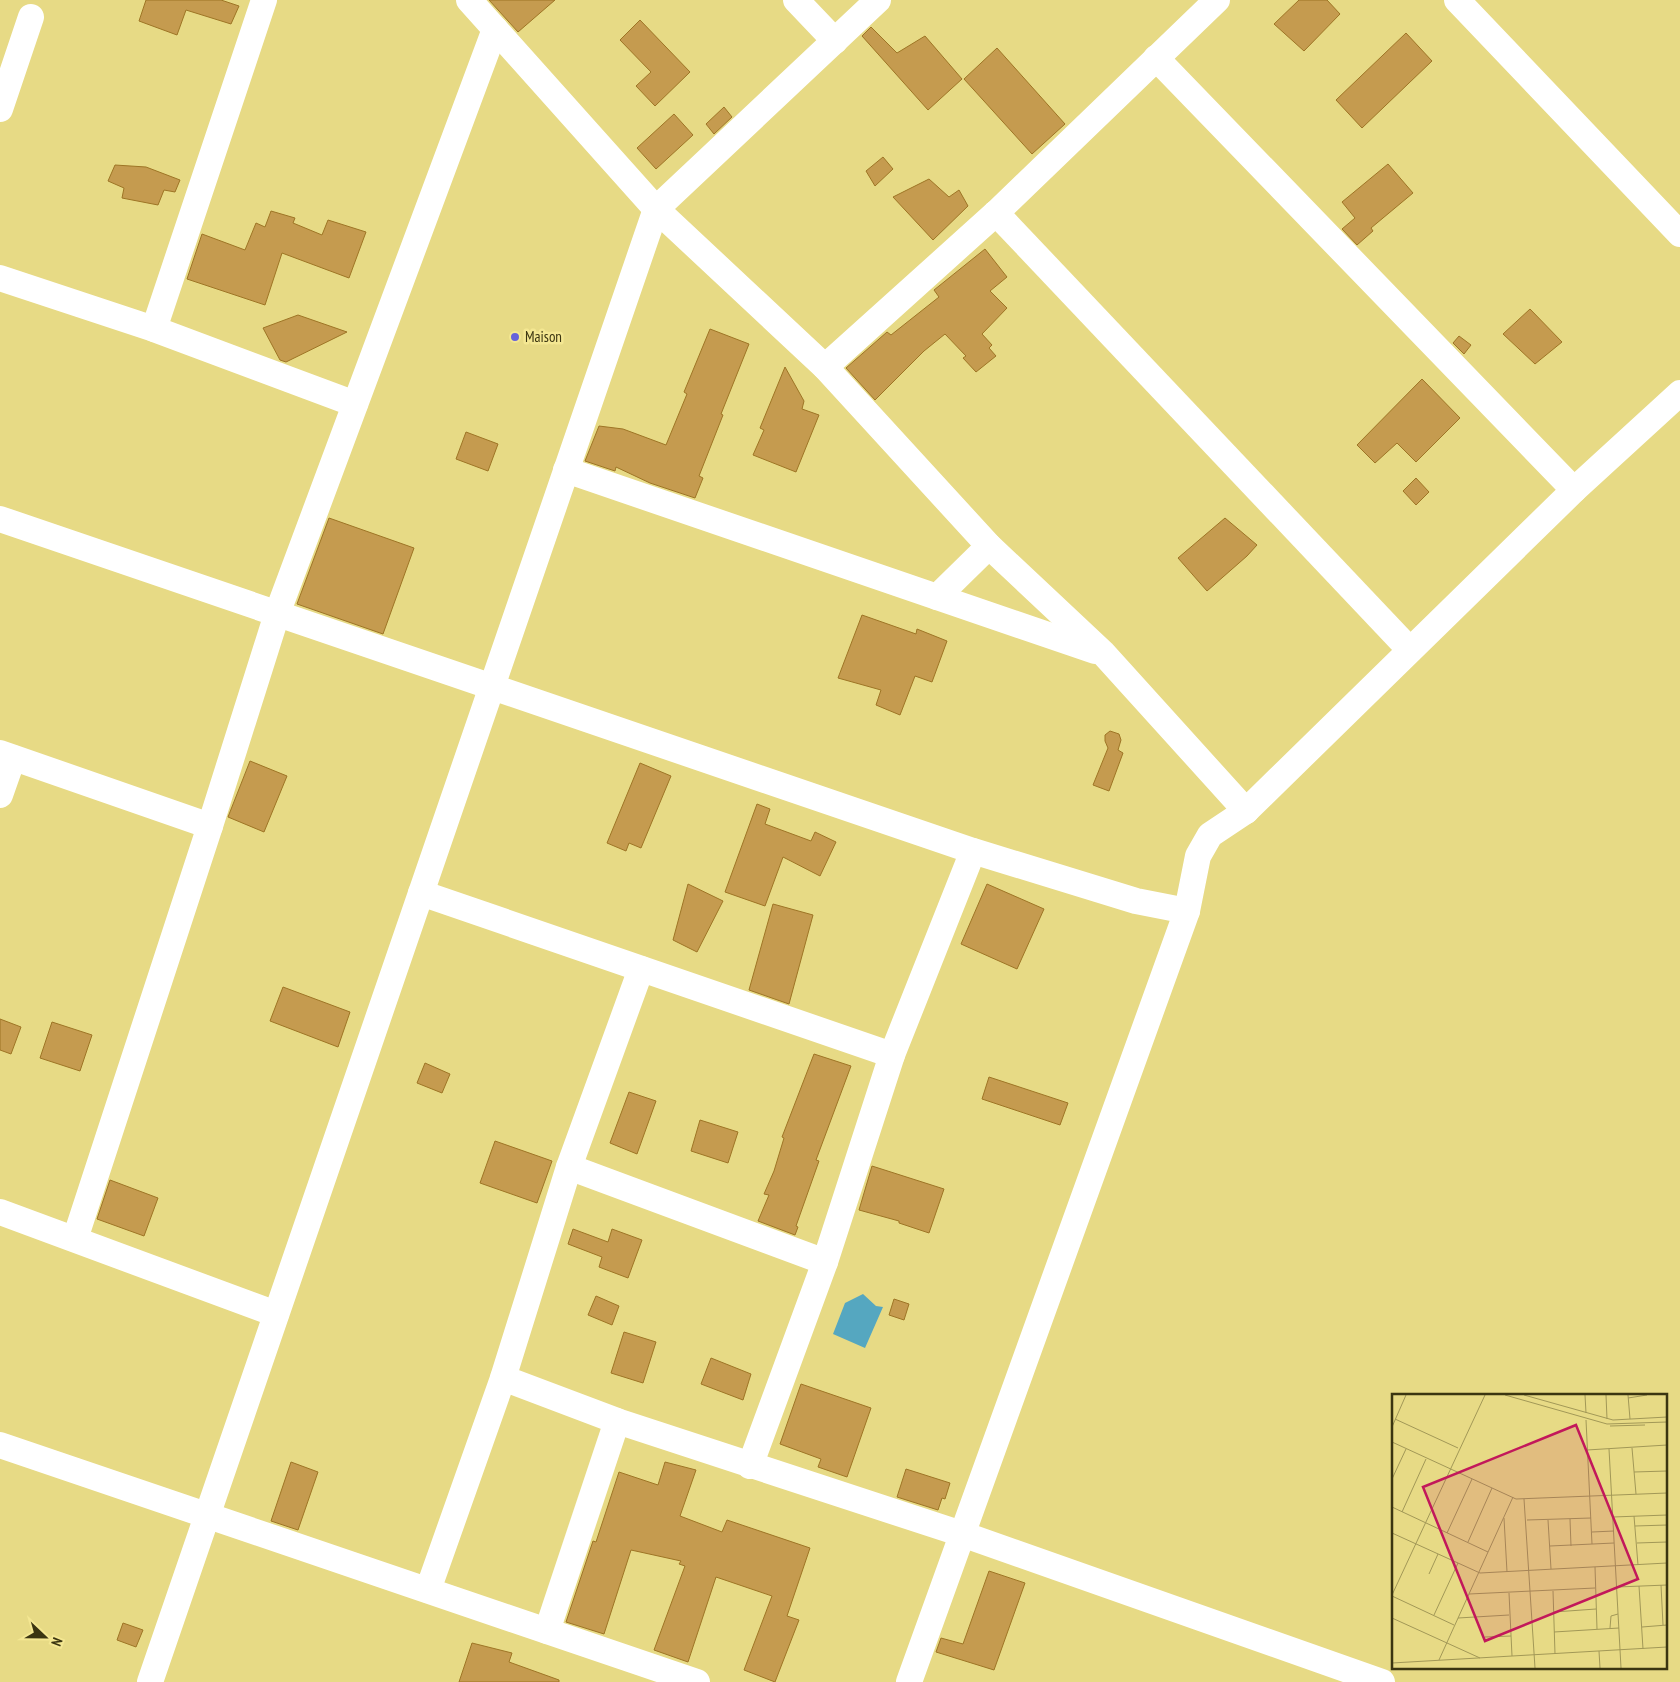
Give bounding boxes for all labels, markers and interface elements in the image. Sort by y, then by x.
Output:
place label: Maison [525,327,562,346]
marker: Maison [509,331,521,343]
inset map [1392,1394,1668,1670]
north arrow [20,1612,70,1662]
text: N [47,1635,67,1649]

